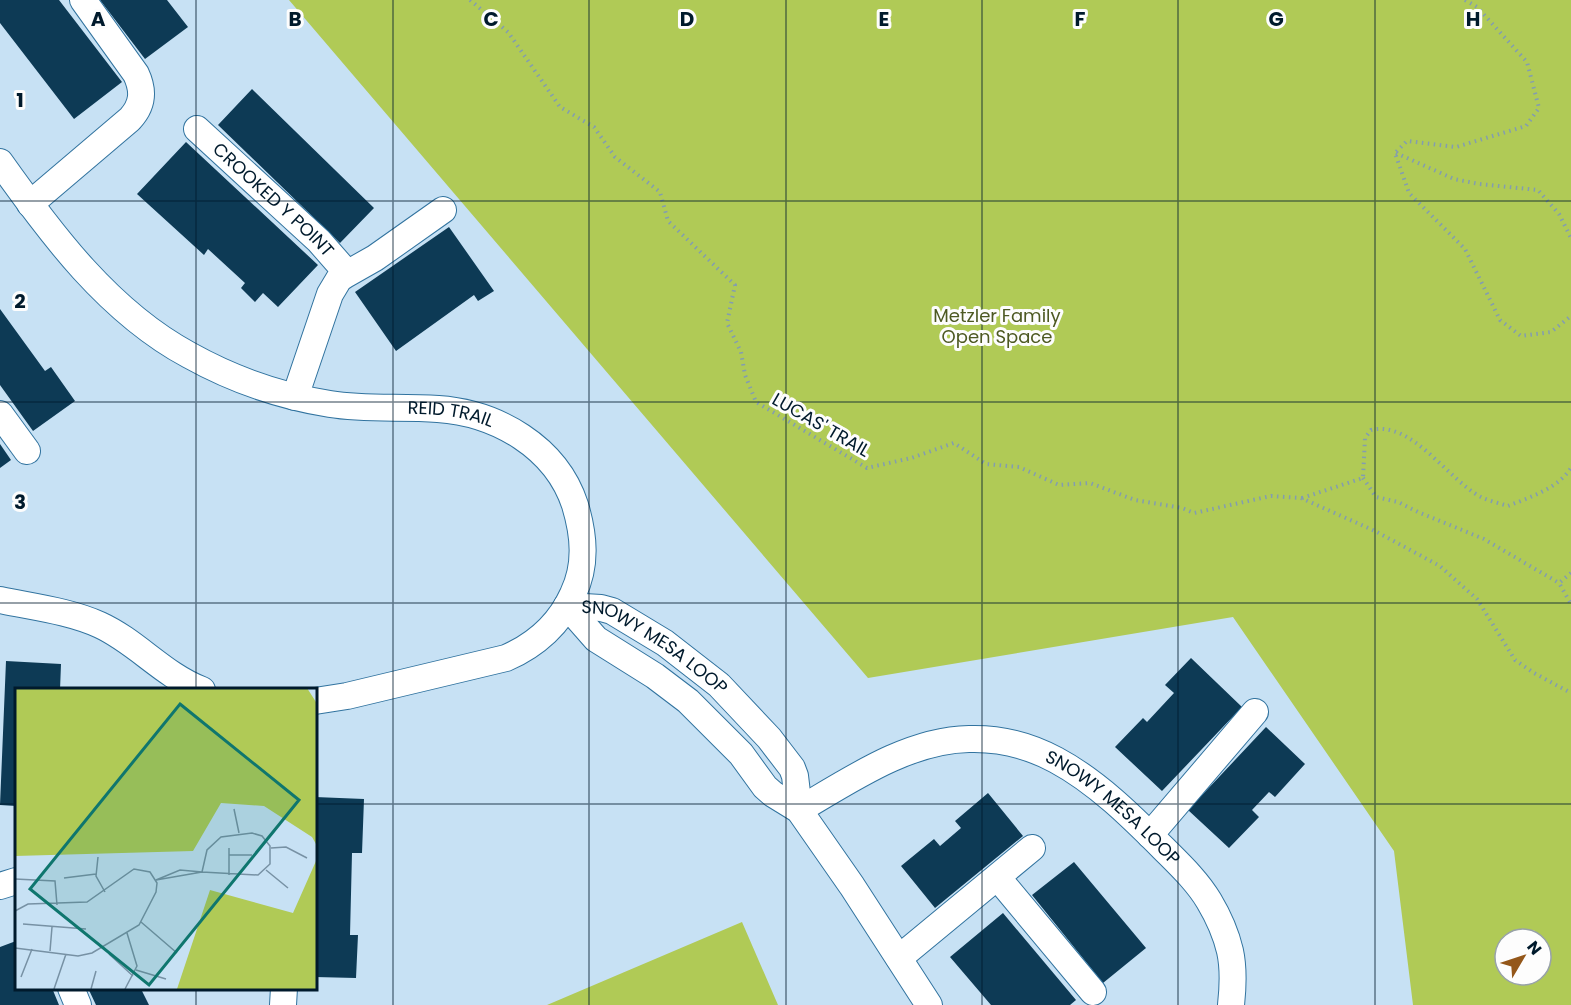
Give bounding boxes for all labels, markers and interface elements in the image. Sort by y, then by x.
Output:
text: A [91,5,106,33]
text: B [288,5,302,33]
text: C [483,5,499,33]
text: D [680,5,694,33]
text: E [879,5,889,33]
text: F [1075,5,1086,33]
text: G [1268,5,1284,33]
text: H [1466,5,1480,33]
text: 1 [16,86,24,114]
street label: CROOKED Y POINT [207,136,340,262]
text: 2 [14,287,26,315]
park label: Metzler Family Open Space [933,303,1061,349]
street label: LUCAS' TRAIL [768,386,875,463]
street label: REID TRAIL [407,395,498,433]
text: 3 [14,488,26,516]
street label: SNOWY MESA LOOP [581,594,734,699]
inset map [15,688,316,990]
street label: SNOWY MESA LOOP [1041,744,1186,870]
north arrow [1493,927,1553,987]
text: N [1522,936,1547,960]

